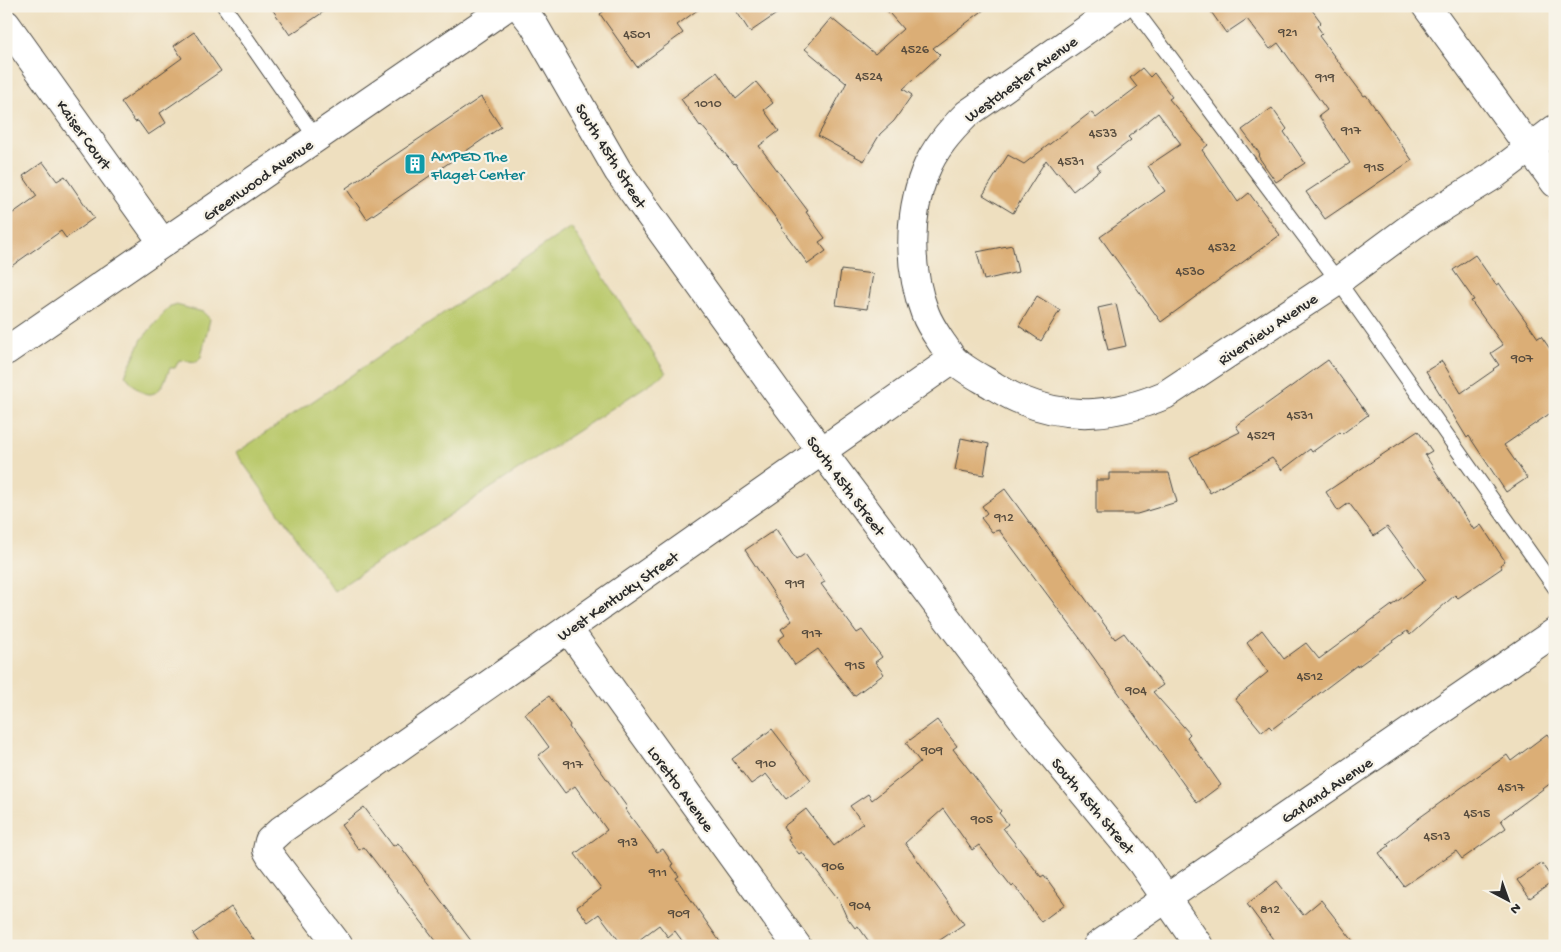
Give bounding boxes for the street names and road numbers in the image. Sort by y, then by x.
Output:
street label: Westchester Avenue [962,33,1083,128]
street label: Kaiser Court [51,98,115,176]
street label: South 45th Street [569,101,650,214]
street label: Greenwood Avenue [200,136,318,227]
street label: Riverview Avenue [1216,290,1323,371]
street label: South 45th Street [801,434,889,542]
street label: West Kentucky Street [555,548,685,647]
street label: Loretto Avenue [642,743,717,837]
street label: Garland Avenue [1279,754,1378,829]
street label: South 45th Street [1046,755,1138,860]

